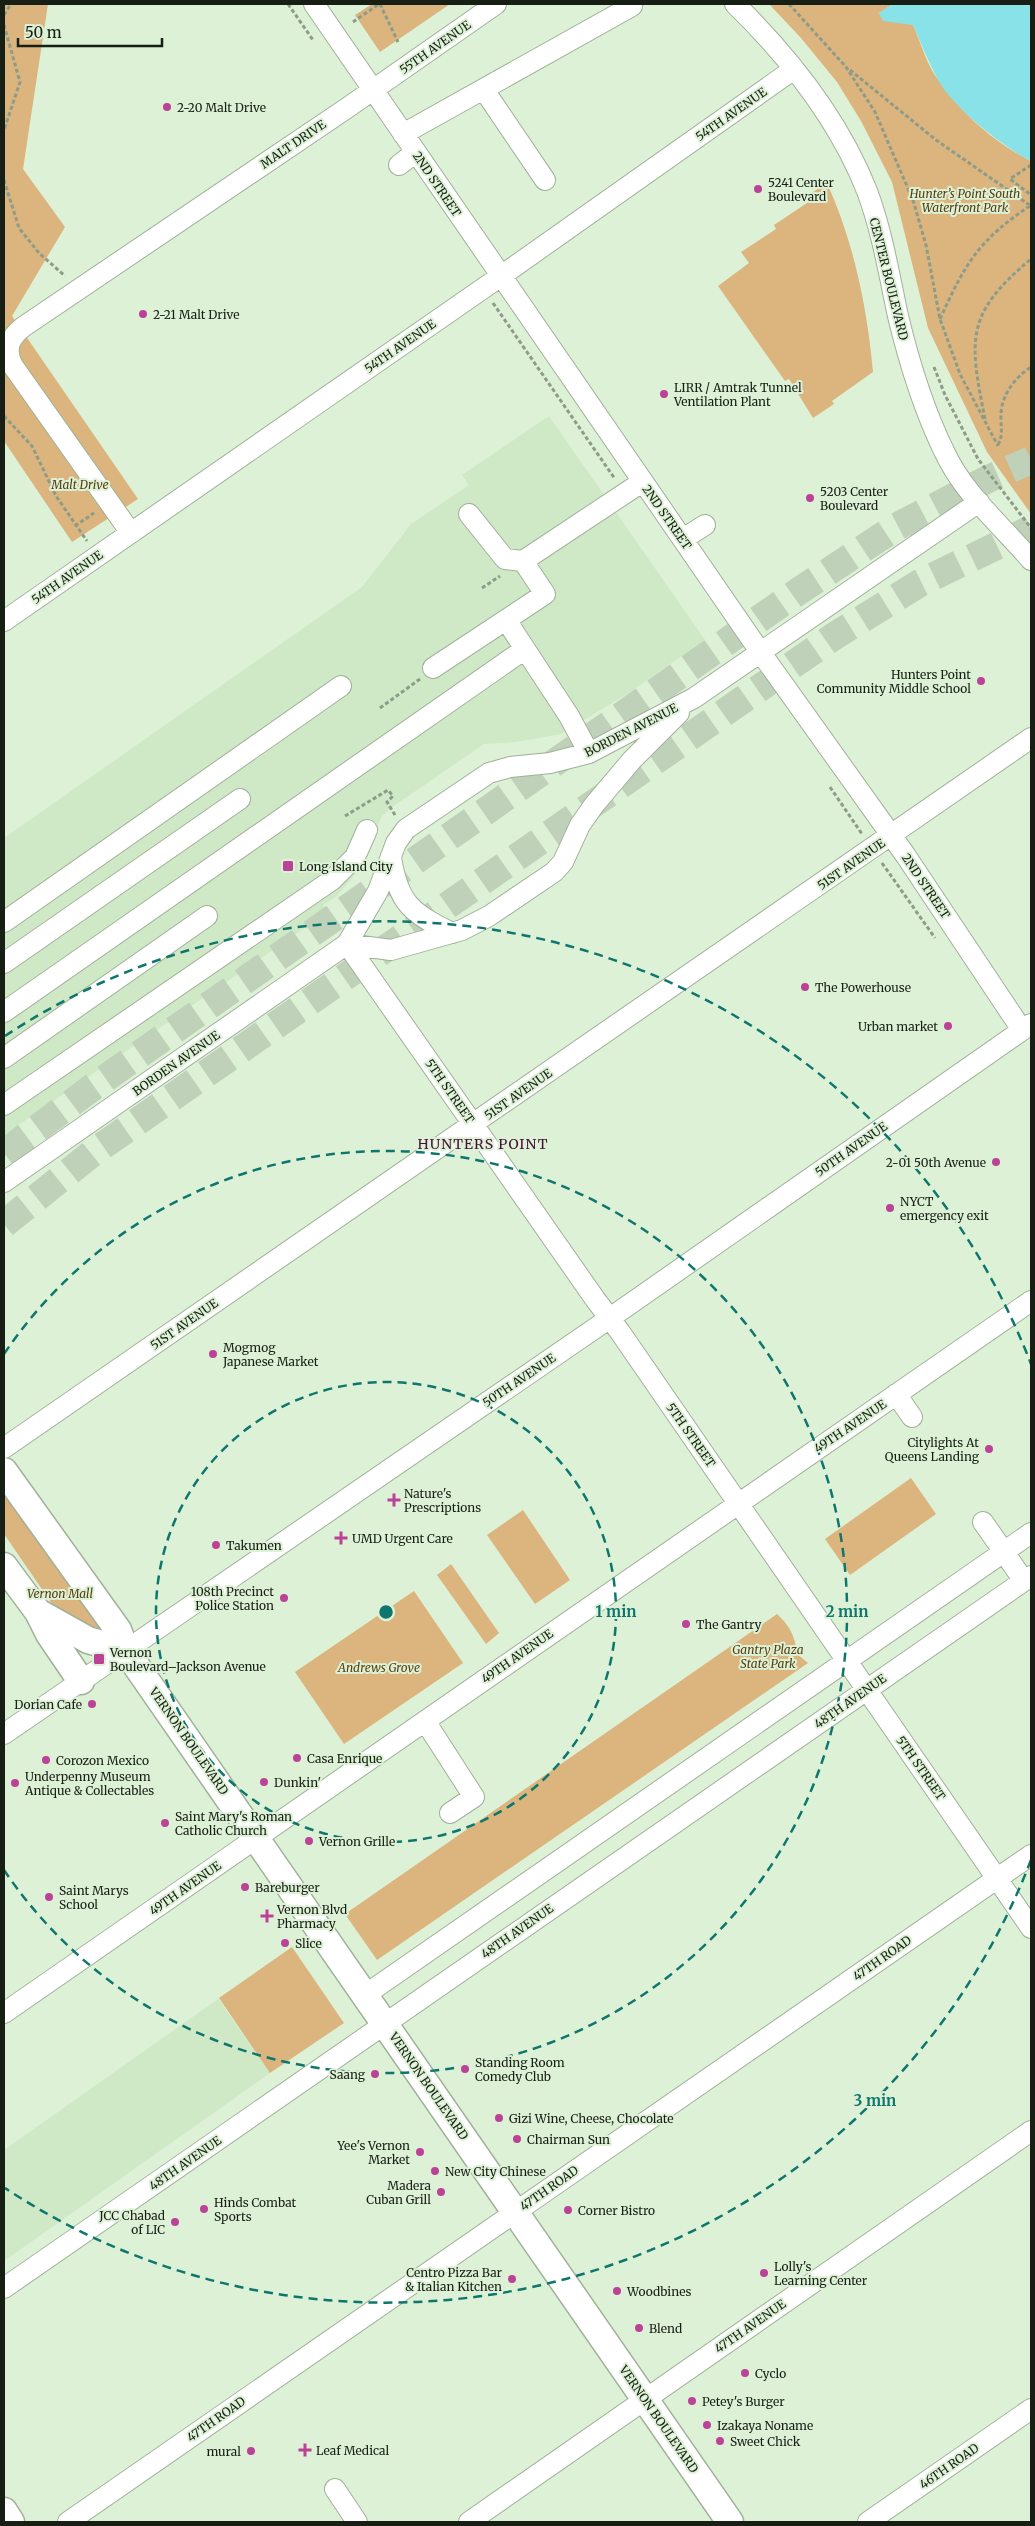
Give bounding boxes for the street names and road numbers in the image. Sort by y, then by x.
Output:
street label: 55TH AVENUE [397,17,474,77]
street label: 54TH AVENUE [693,84,770,144]
street label: MALT DRIVE [257,116,329,171]
street label: 2ND STREET [410,149,465,220]
street label: CENTER BOULEVARD [867,216,911,342]
street label: 54TH AVENUE [362,316,439,376]
street label: 2ND STREET [639,482,695,553]
street label: 54TH AVENUE [29,547,106,607]
street label: BORDEN AVENUE [582,700,681,760]
street label: 51ST AVENUE [814,835,888,893]
street label: 2ND STREET [899,851,954,922]
street label: BORDEN AVENUE [130,1027,223,1099]
street label: 5TH STREET [422,1056,478,1126]
street label: 51ST AVENUE [481,1065,555,1123]
street label: 50TH AVENUE [812,1118,890,1179]
street label: 51ST AVENUE [147,1295,221,1353]
street label: 50TH AVENUE [480,1350,559,1410]
street label: 49TH AVENUE [811,1396,889,1456]
street label: 5TH STREET [663,1400,719,1470]
street label: 49TH AVENUE [478,1626,556,1686]
street label: 48TH AVENUE [811,1670,889,1731]
street label: VERNON BOULEVARD [146,1684,232,1798]
street label: 5TH STREET [893,1733,949,1803]
street label: 49TH AVENUE [146,1858,224,1918]
street label: 48TH AVENUE [478,1900,556,1961]
street label: 47TH ROAD [850,1932,914,1984]
street label: VERNON BOULEVARD [386,2029,472,2143]
street label: 48TH AVENUE [146,2132,224,2193]
street label: 47TH ROAD [517,2162,581,2214]
street label: 47TH AVENUE [712,2296,789,2356]
street label: VERNON BOULEVARD [616,2362,702,2476]
street label: 47TH ROAD [184,2393,248,2445]
street label: 46TH ROAD [916,2440,982,2492]

